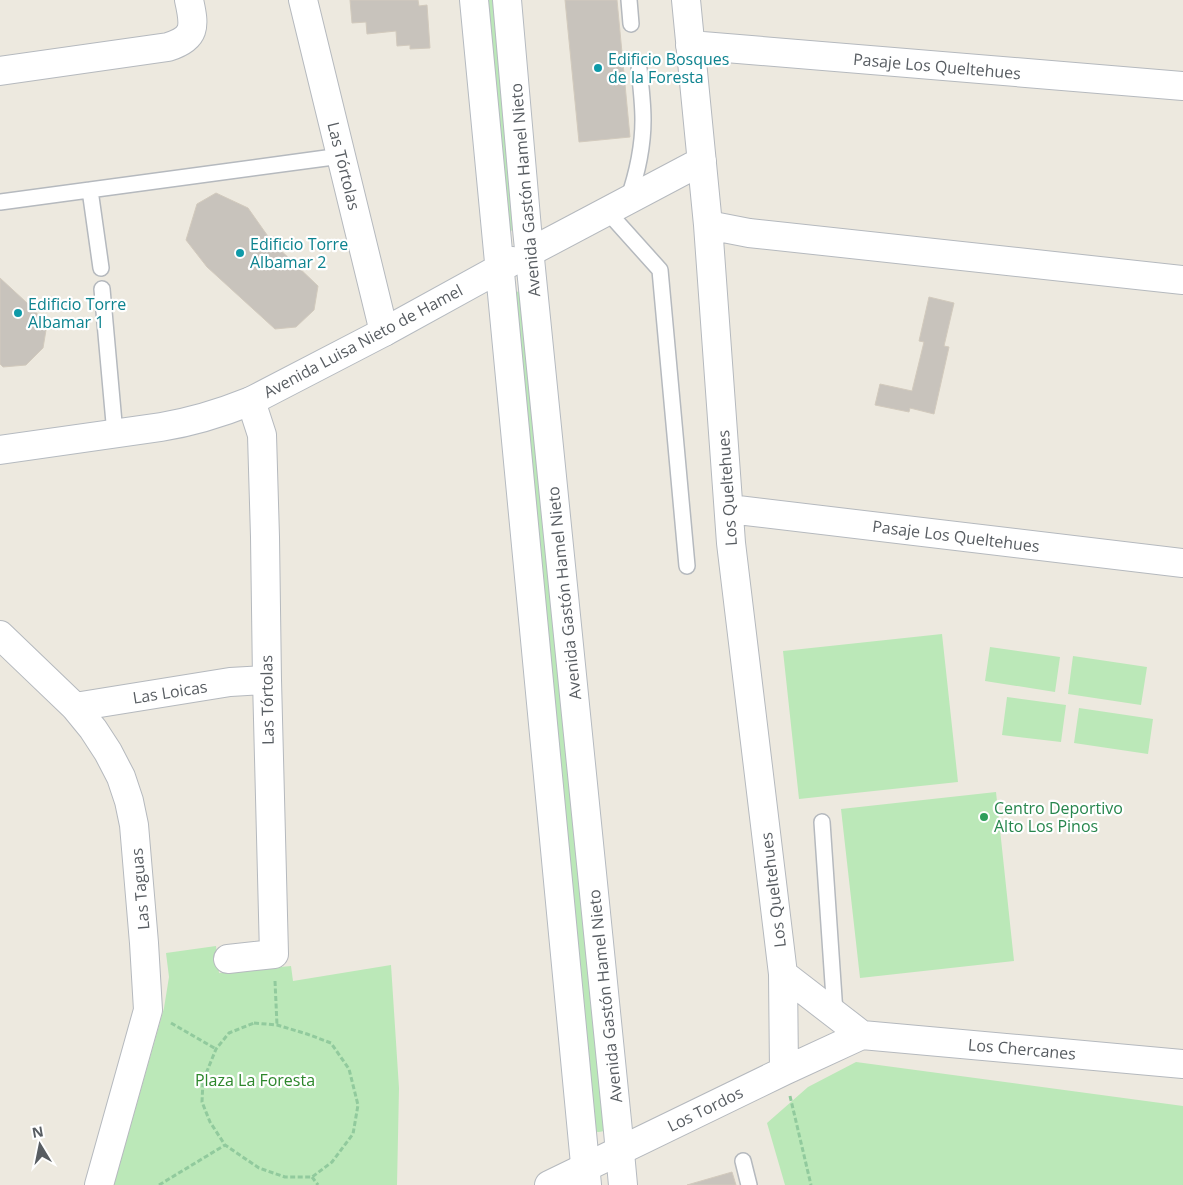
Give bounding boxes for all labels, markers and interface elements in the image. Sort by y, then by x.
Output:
place label: Edificio Bosques de la Foresta [608,48,729,88]
street label: Pasaje Los Queltehues [852,48,1022,84]
marker: Edificio Bosques de la Foresta [592,62,604,74]
street label: Avenida Gastón Hamel Nieto [505,82,545,298]
street label: Las Tórtolas [322,120,366,212]
place label: Edificio Torre Albamar 2 [250,233,348,273]
marker: Edificio Torre Albamar 2 [234,247,246,259]
street label: Avenida Luisa Nieto de Hamel [260,279,466,403]
place label: Edificio Torre Albamar 1 [28,293,126,333]
marker: Edificio Torre Albamar 1 [12,307,24,319]
street label: Los Queltehues [712,429,742,547]
street label: Avenida Gastón Hamel Nieto [542,485,586,701]
street label: Pasaje Los Queltehues [871,515,1041,557]
street label: Las Tórtolas [255,655,279,745]
street label: Las Loicas [131,675,209,709]
place label: Centro Deportivo Alto Los Pinos [994,797,1123,837]
marker: Centro Deportivo Alto Los Pinos [978,811,990,823]
street label: Los Queltehues [755,831,791,949]
street label: Las Taguas [125,847,155,931]
street label: Avenida Gastón Hamel Nieto [583,888,627,1104]
street label: Los Chercanes [967,1033,1077,1065]
park label: Plaza La Foresta [195,1069,315,1091]
street label: Los Tordos [663,1081,747,1137]
north arrow [15,1120,65,1170]
text: N [30,1121,45,1142]

